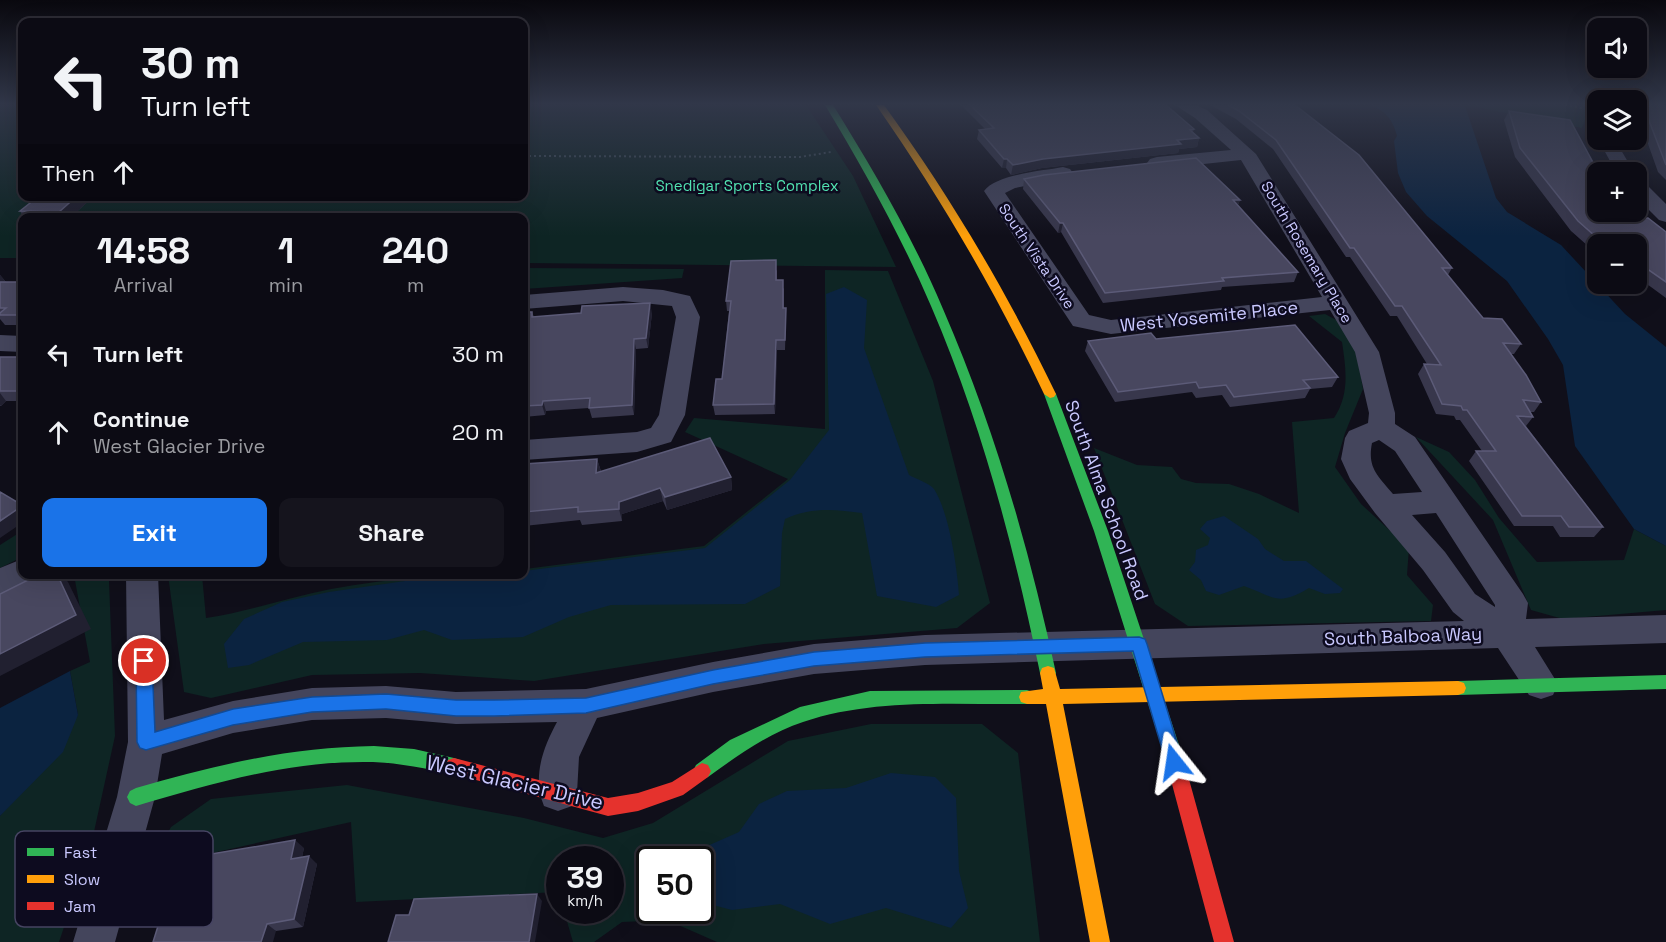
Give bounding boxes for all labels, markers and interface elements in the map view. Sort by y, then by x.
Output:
map controls [1587,18,1647,294]
button: sound [1587,18,1647,78]
text: 30 m [141,37,240,90]
icon: left [42,42,120,120]
text: Turn left [141,89,251,124]
button: layers [1587,90,1647,150]
icon: ahead [107,156,140,189]
text: Then [42,159,95,187]
button: + [1587,162,1647,222]
park label: Snedigar Sports Complex [655,176,839,195]
street label: South Rosemary Place [1257,178,1357,327]
street label: South Vista Drive [995,200,1079,313]
text: 14:58 [97,228,190,274]
text: 1 [278,228,294,274]
text: 240 [382,228,449,274]
button: − [1587,234,1647,294]
text: Arrival [114,272,173,298]
text: min [269,272,303,298]
text: m [407,272,424,298]
street label: West Yosemite Place [1119,295,1299,337]
icon: left [42,338,75,371]
text: Turn left [93,340,183,368]
text: 30 m [452,340,504,368]
street label: South Alma School Road [1060,397,1154,603]
text: Continue [93,405,189,433]
icon: ahead [42,416,75,449]
text: 20 m [452,418,504,446]
text: West Glacier Drive [93,433,265,459]
button: Exit [42,498,267,567]
button: Share [279,498,504,567]
street label: South Balboa Way [1324,622,1482,650]
pin [118,635,169,686]
icon: arrive [127,644,160,677]
position arrow [1142,730,1206,794]
street label: West Glacier Drive [424,748,606,816]
legend [15,831,213,927]
text: Fast [64,842,97,863]
speed limit sign: 50 [636,846,714,924]
text: 39 [567,858,603,897]
text: Slow [64,869,100,890]
text: km/h [567,891,603,910]
text: Jam [64,896,96,917]

